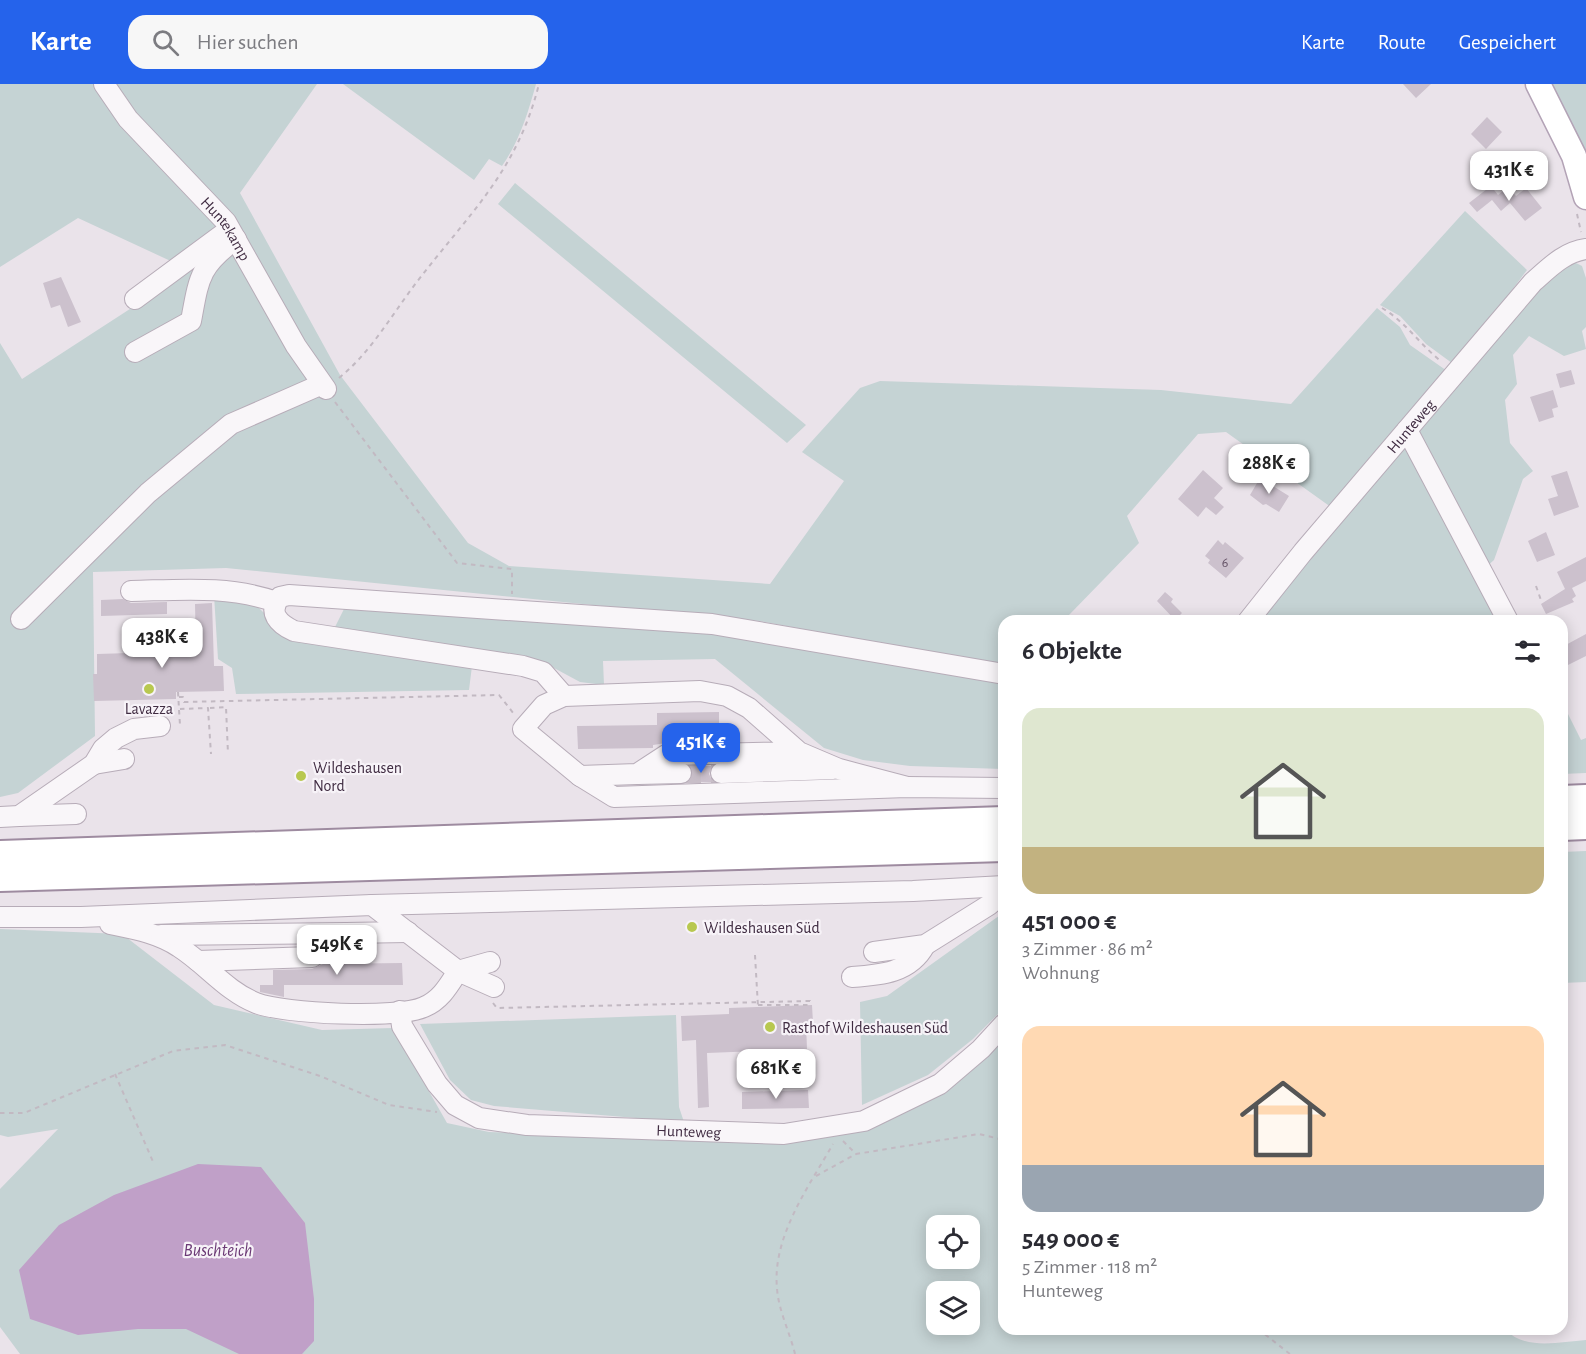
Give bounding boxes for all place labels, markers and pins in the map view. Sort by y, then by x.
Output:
pin: 431K € [1460,151,1558,202]
pin: 288K € [1220,444,1318,495]
pin: 438K € [113,618,211,669]
marker: Lavazza [142,682,156,696]
place label: Lavazza [125,701,173,717]
pin: 451K € [652,723,750,774]
place label: Wildeshausen Nord [313,760,402,794]
marker: Wildeshausen Nord [294,769,308,783]
marker: Wildeshausen Süd [685,920,699,934]
place label: Wildeshausen Süd [704,920,820,936]
pin: 549K € [288,925,386,976]
marker: Rasthof Wildeshausen Süd [763,1020,777,1034]
place label: Rasthof Wildeshausen Süd [782,1020,948,1036]
pin: 681K € [727,1049,825,1100]

